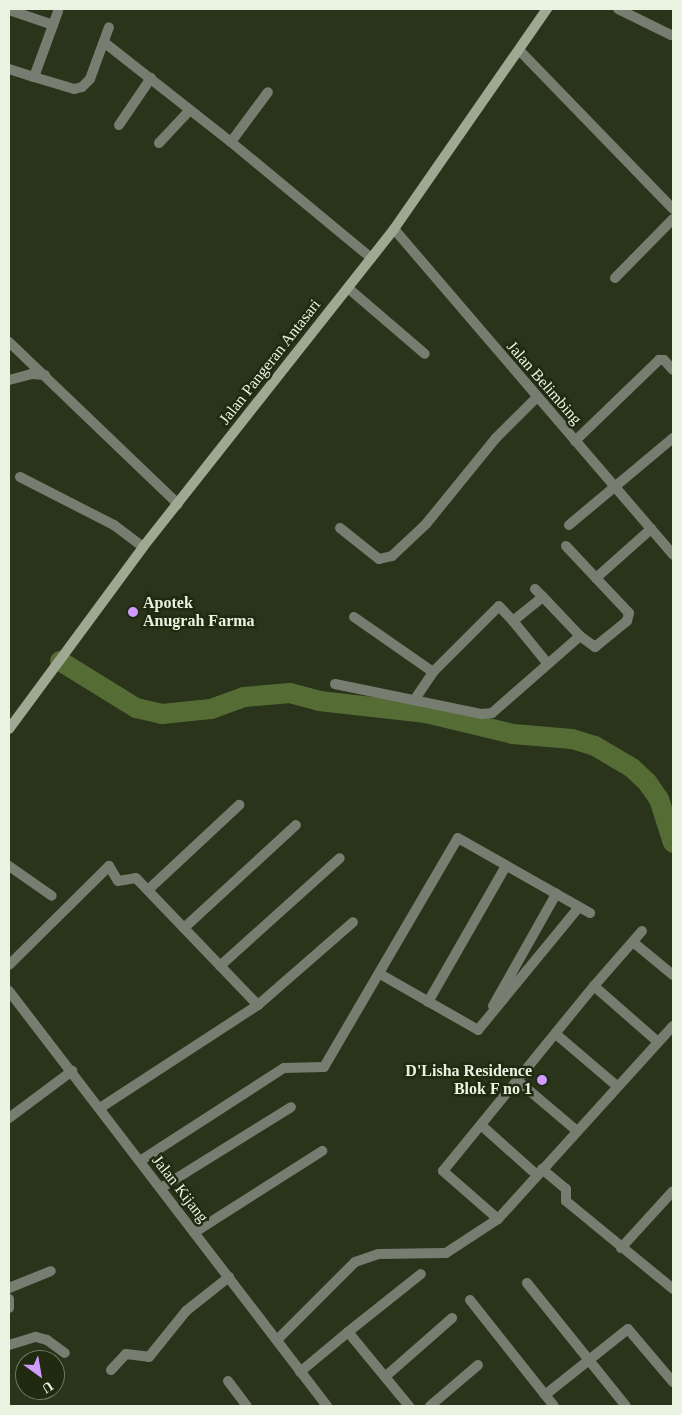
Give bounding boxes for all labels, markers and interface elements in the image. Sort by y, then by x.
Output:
street label: Jalan Pangeran Antasari [215,295,325,429]
street label: Jalan Belimbing [502,337,586,429]
place label: Apotek Anugrah Farma [143,593,255,631]
marker: Apotek Anugrah Farma [127,606,139,618]
place label: D'Lisha Residence Blok F no 1 [405,1061,532,1099]
marker: D'Lisha Residence Blok F no 1 [536,1074,548,1086]
street label: Jalan Kijang [148,1151,212,1227]
north arrow [15,1350,65,1400]
text: U [39,1378,56,1396]

